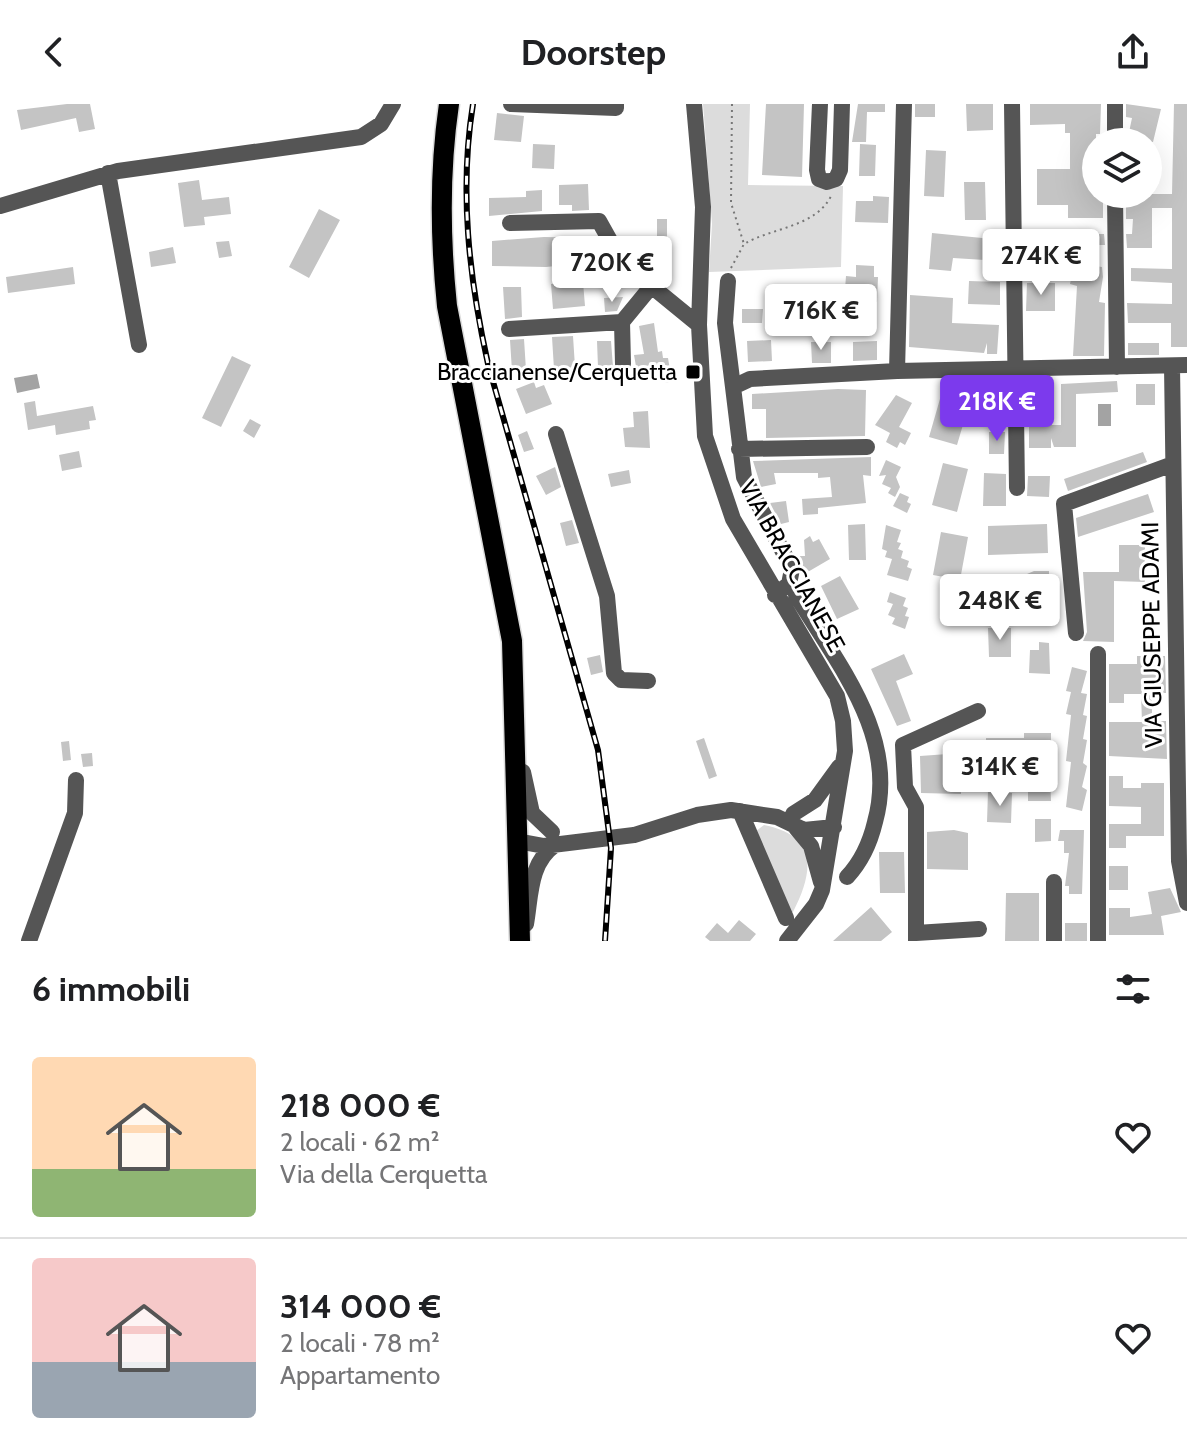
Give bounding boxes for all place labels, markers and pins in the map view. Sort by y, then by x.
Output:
pin: 274K € [976,229,1106,297]
pin: 720K € [547,236,677,304]
pin: 716K € [756,284,886,352]
place label: Braccianense/Cerquetta [437,357,677,386]
marker: Braccianense/Cerquetta [684,363,702,381]
pin: 218K € [932,375,1062,443]
pin: 248K € [935,574,1065,642]
pin: 314K € [935,740,1065,808]

